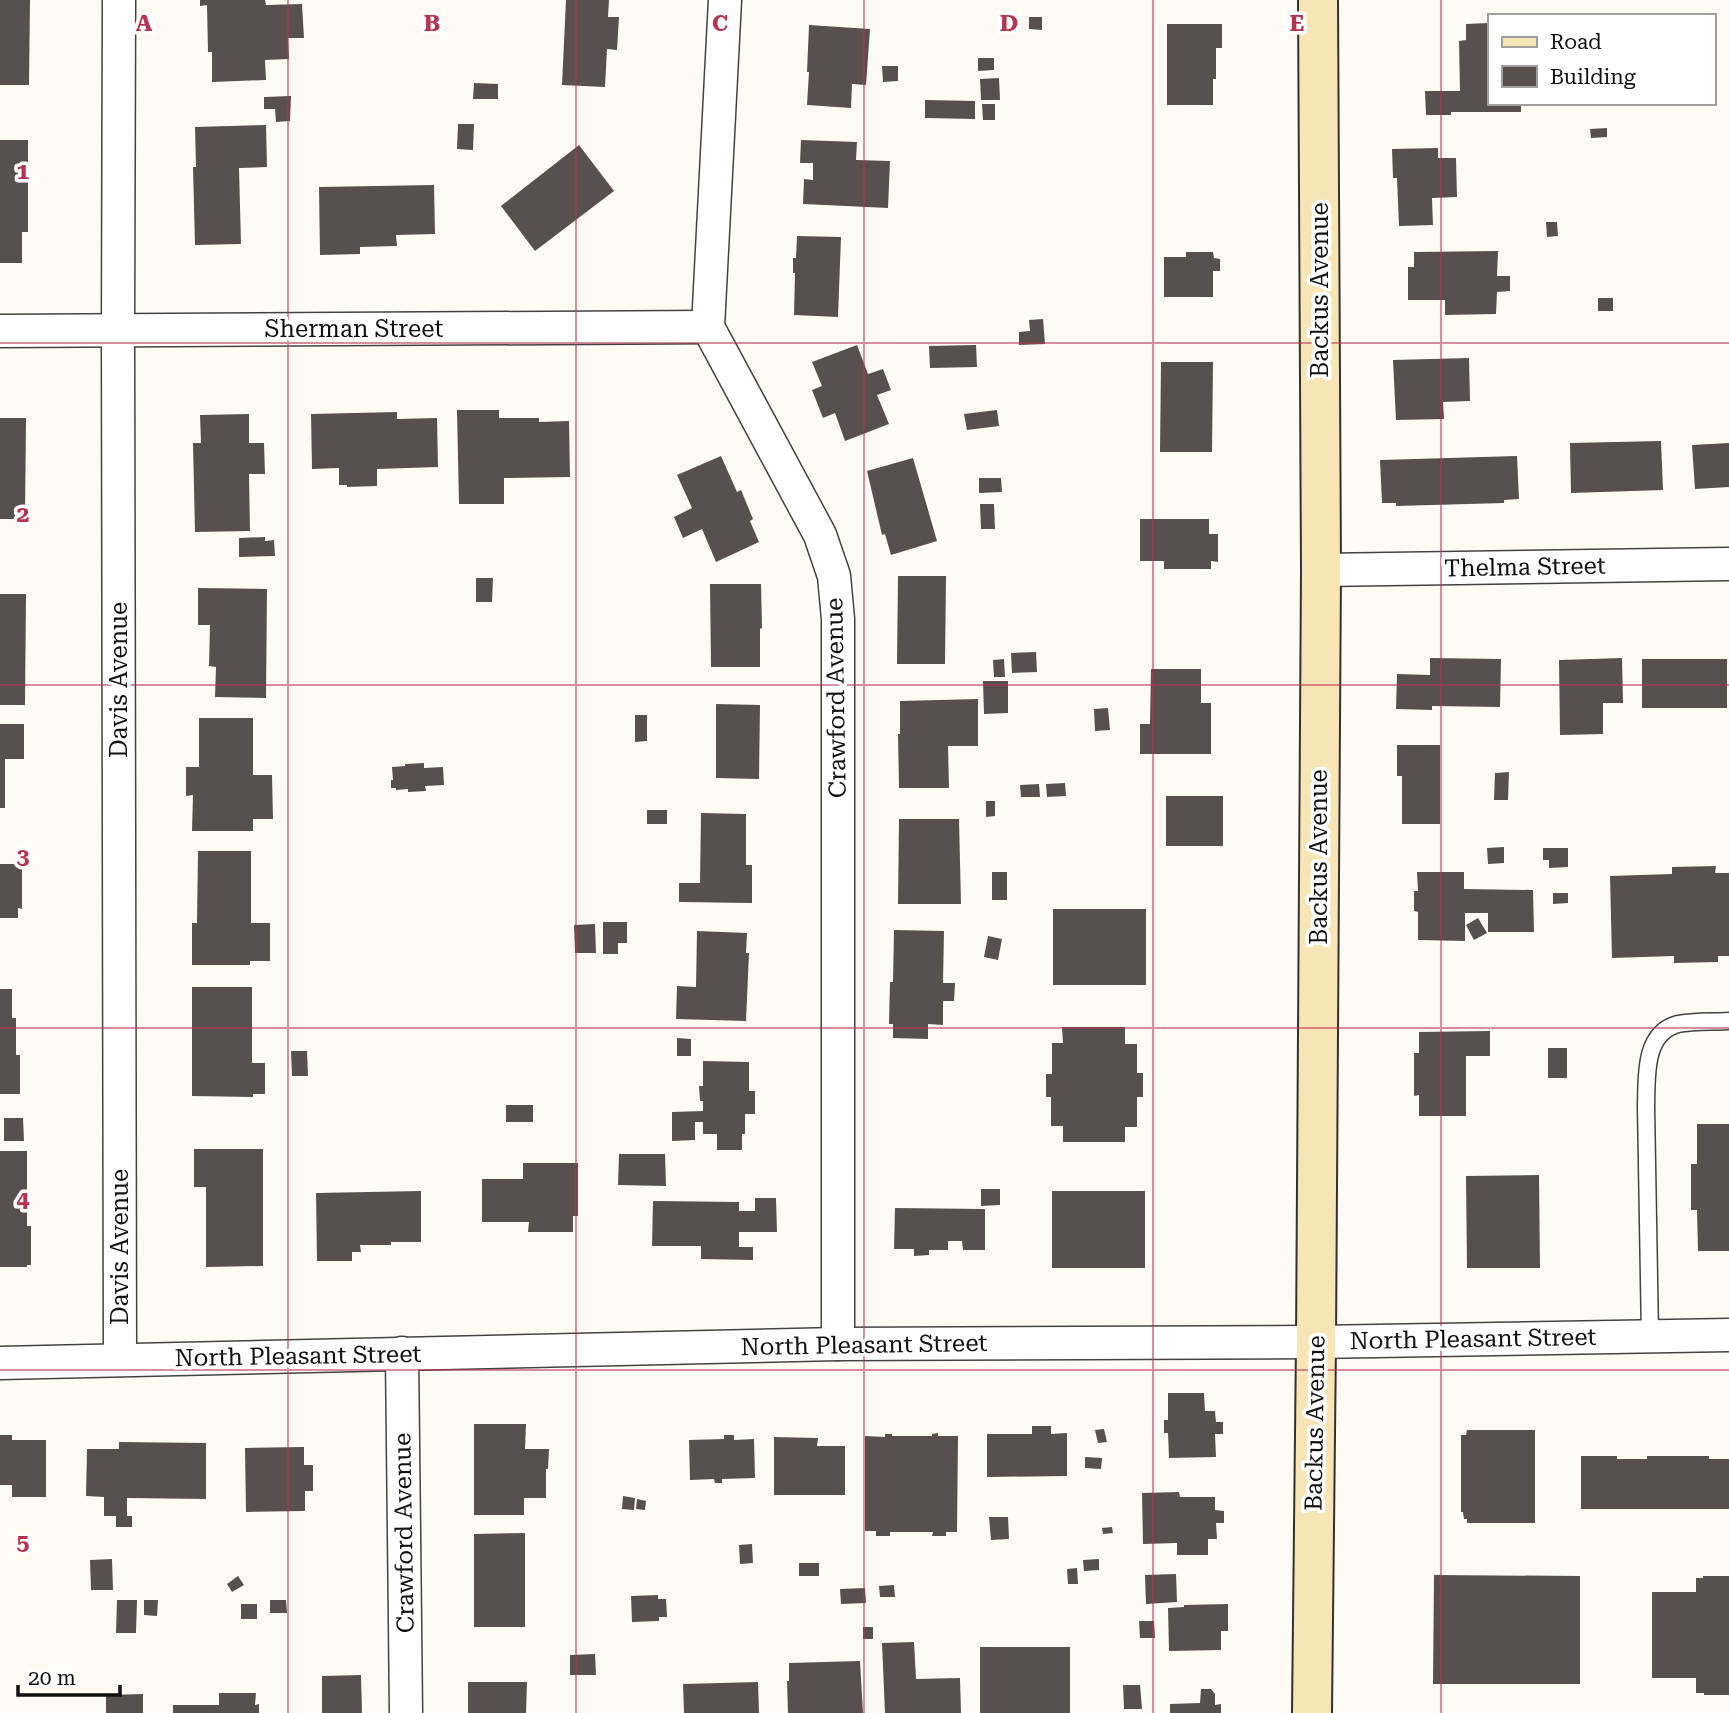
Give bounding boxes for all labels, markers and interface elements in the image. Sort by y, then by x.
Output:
text: A [136,10,153,37]
text: B [424,10,440,37]
text: C [712,10,728,37]
text: D [1000,10,1018,37]
text: E [1290,10,1304,37]
legend [1488,14,1715,105]
text: Road [1550,30,1602,54]
text: Building [1550,65,1636,89]
text: 1 [17,158,30,185]
street label: Backus Avenue [1306,202,1334,378]
street label: Sherman Street [265,315,443,343]
text: 2 [17,501,29,528]
street label: Thelma Street [1444,552,1606,582]
street label: Crawford Avenue [820,598,852,798]
street label: Davis Avenue [105,602,133,758]
street label: Backus Avenue [1305,769,1333,945]
text: 3 [17,843,30,870]
street label: Davis Avenue [106,1169,134,1325]
text: 4 [17,1186,30,1213]
street label: North Pleasant Street [1349,1323,1597,1355]
street label: North Pleasant Street [740,1329,988,1361]
street label: Backus Avenue [1299,1335,1331,1511]
street label: North Pleasant Street [174,1340,422,1372]
street label: Crawford Avenue [388,1433,420,1633]
text: 5 [17,1529,30,1556]
scale bar [18,1654,119,1698]
text: 20 m [28,1666,76,1690]

